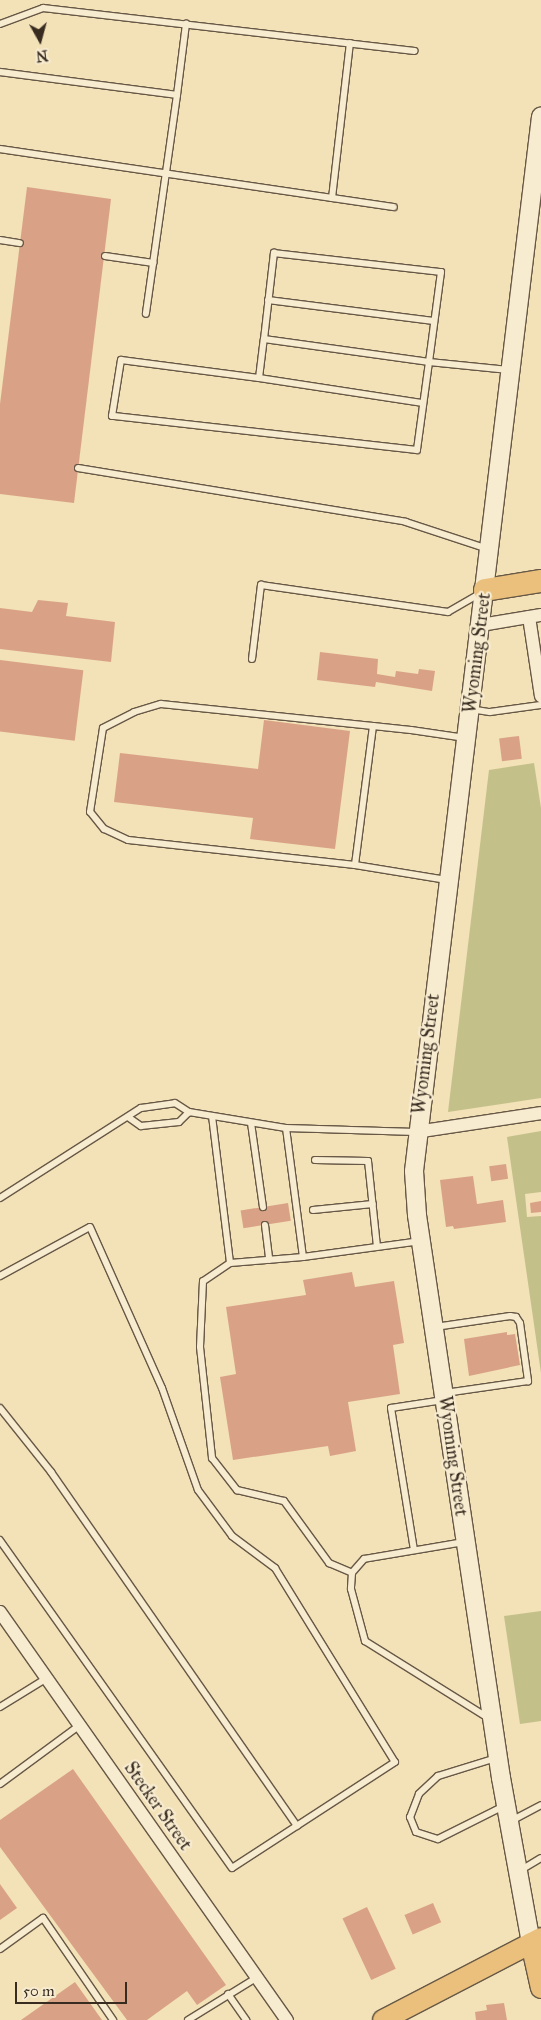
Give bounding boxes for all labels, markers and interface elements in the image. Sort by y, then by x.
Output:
north arrow [15,15,65,65]
text: N [35,46,49,65]
street label: Wyoming Street [459,592,495,714]
street label: Wyoming Street [408,993,444,1115]
street label: Wyoming Street [434,1395,472,1517]
street label: Stecker Street [120,1758,196,1854]
scale bar [18,1972,130,2004]
text: 50 m [23,1982,55,2000]

